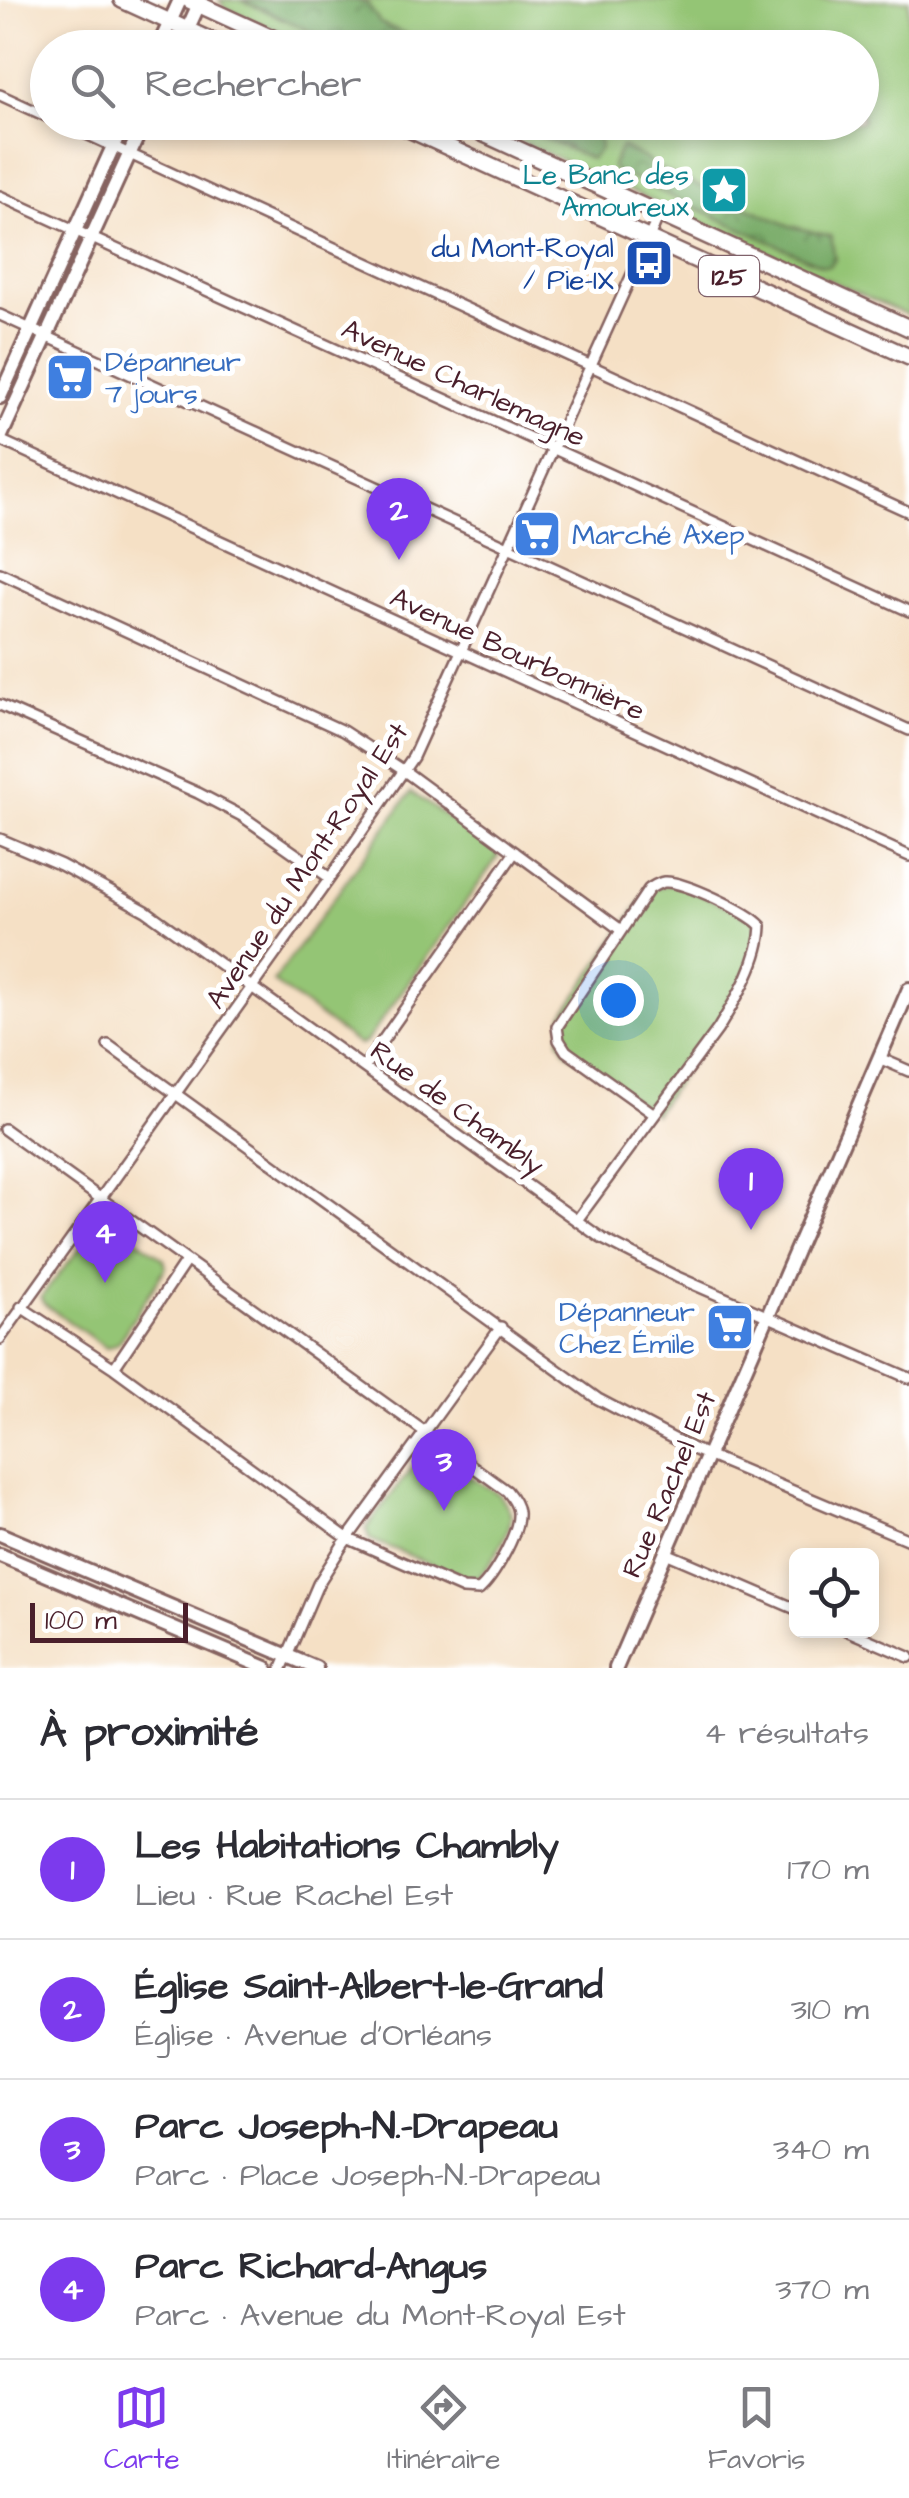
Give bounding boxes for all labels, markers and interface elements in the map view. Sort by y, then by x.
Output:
search box [30,30,879,140]
icon: search [65,58,120,113]
text: Rechercher [145,59,361,111]
place label: Le Banc des Amoureux [523,156,690,227]
place icon: Le Banc des Amoureux [698,164,750,216]
place label: du Mont-Royal / Pie-IX [432,229,614,300]
bus stop icon: du Mont-Royal / Pie-IX [623,237,675,289]
road number: 125 [699,256,759,296]
street label: Avenue Charlemagne [335,310,592,458]
place label: Dépanneur 7 jours [105,343,241,414]
supermarket icon: Dépanneur 7 jours [44,351,96,403]
pin: 2 [366,478,432,560]
supermarket icon: Marché Axep [511,508,563,560]
place label: Marché Axep [572,516,745,555]
street label: Avenue Bourbonnière [384,578,651,731]
street label: Avenue du Mont-Royal Est [197,714,420,1018]
your location [593,975,644,1026]
street label: Rue de Chambly [361,1032,552,1186]
pin: 1 [718,1148,784,1230]
pin: 4 [72,1200,138,1283]
place label: Dépanneur Chez Émile [559,1293,695,1364]
supermarket icon: Dépanneur Chez Émile [704,1301,756,1353]
street label: Rue Rachel Est [613,1385,726,1584]
pin: 3 [412,1428,476,1511]
map controls [789,1548,879,1638]
button: locate [789,1548,879,1638]
scale bar [30,1598,188,1642]
text: 100 m [45,1601,117,1640]
text: À proximité [40,1704,259,1762]
text: 4 résultats [704,1711,869,1756]
text: Les Habitations Chambly [135,1821,559,1873]
text: 1 [70,1847,75,1892]
text: 170 m [787,1847,869,1892]
text: Lieu · Rue Rachel Est [135,1873,453,1918]
text: Église Saint-Albert-le-Grand [135,1961,603,2013]
text: 2 [63,1987,82,2032]
text: 310 m [791,1987,869,2032]
text: Église · Avenue d'Orléans [135,2013,492,2058]
text: Parc Joseph-N.-Drapeau [135,2101,558,2153]
text: 3 [64,2127,81,2172]
text: 340 m [773,2127,869,2172]
text: Parc · Place Joseph-N.-Drapeau [135,2153,601,2198]
text: Parc Richard-Angus [135,2241,487,2293]
text: 4 [62,2267,83,2312]
text: 370 m [775,2267,869,2312]
text: Parc · Avenue du Mont-Royal Est [135,2293,626,2338]
tab: Carte [104,2380,180,2479]
tab: Itinéraire [387,2380,500,2479]
tab: Favoris [708,2380,805,2479]

